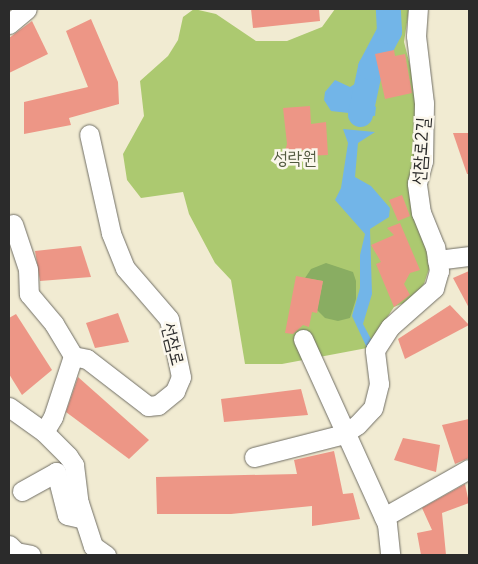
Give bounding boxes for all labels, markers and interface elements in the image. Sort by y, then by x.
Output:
street label: 선잠로2길 [408,116,434,186]
park label: 성락원 [273,147,317,169]
street label: 선잠로 [157,320,189,368]

